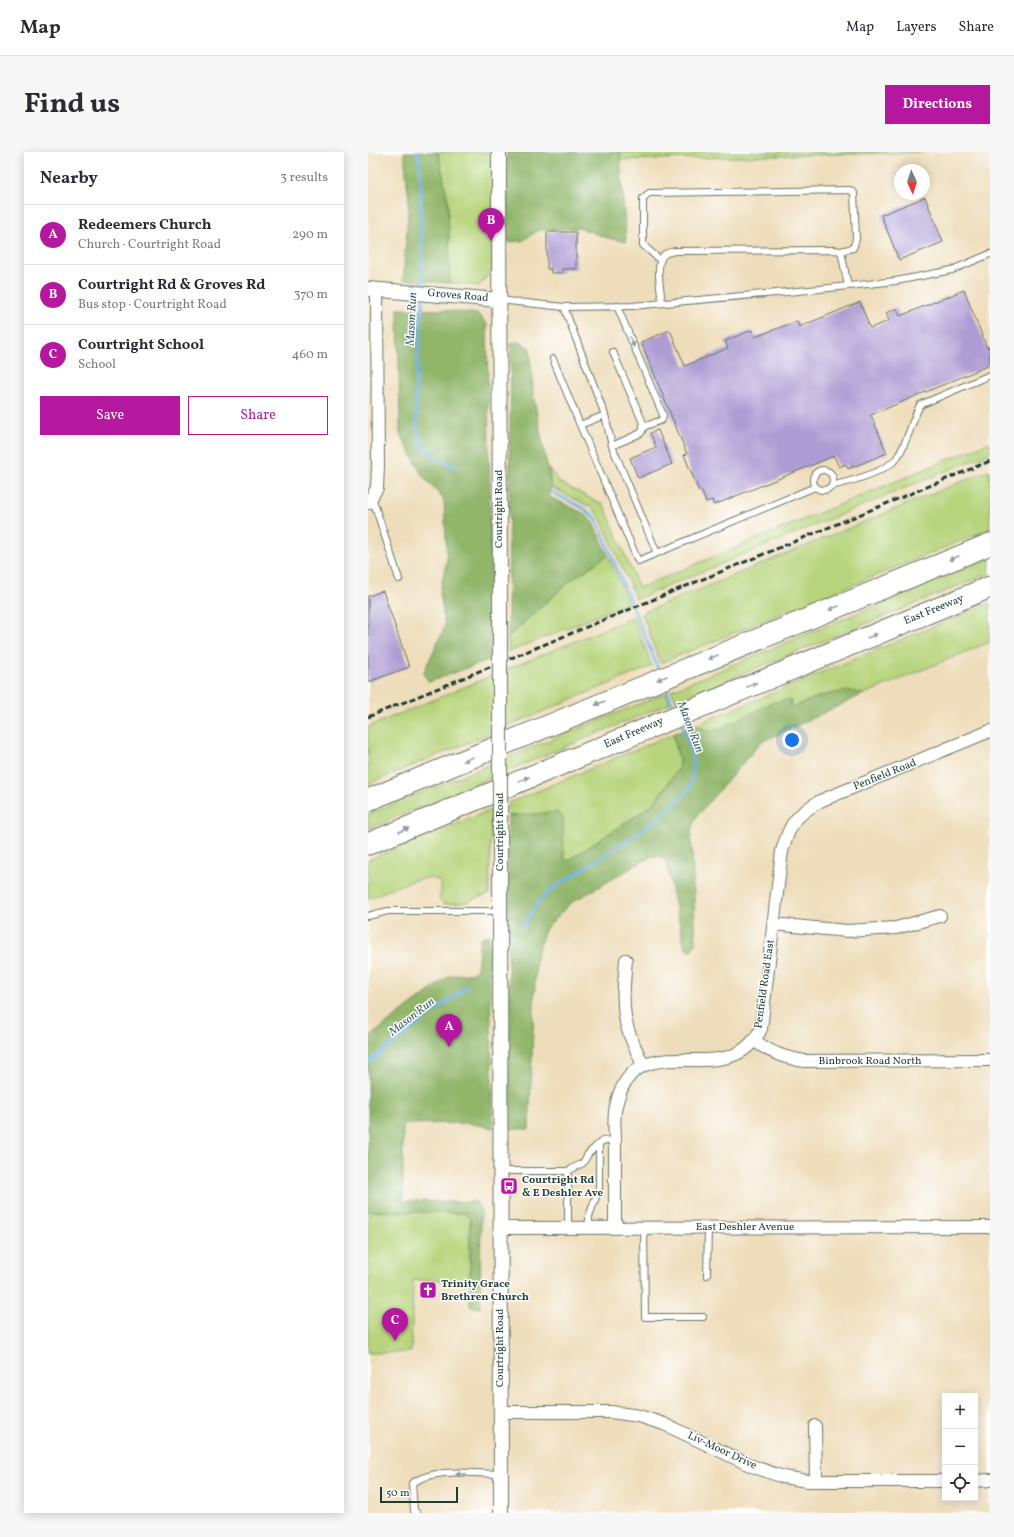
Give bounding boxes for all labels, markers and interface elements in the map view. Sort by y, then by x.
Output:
text: Map [20,15,61,41]
text: Map [846,18,874,37]
text: Layers [896,18,936,37]
text: Share [958,18,994,37]
text: Find us [24,85,120,124]
button: Directions [885,85,990,124]
north arrow [894,164,930,200]
text: Nearby [40,167,98,190]
text: 3 results [280,169,328,187]
pin: B [478,208,504,241]
text: Redeemers Church [78,215,211,236]
text: A [48,226,58,244]
text: 290 m [292,226,328,244]
text: Church · Courtright Road [78,236,221,254]
text: Courtright Rd & Groves Rd [78,275,265,296]
text: B [49,286,57,304]
text: 370 m [294,286,328,304]
street label: Groves Road [427,286,489,306]
water label: Mason Run [403,292,421,347]
text: Bus stop · Courtright Road [78,296,227,314]
text: Courtright School [78,335,204,356]
one-way arrow [629,336,635,347]
text: C [49,346,57,364]
text: 460 m [292,346,328,364]
text: School [78,356,116,374]
button: Save [40,396,180,435]
button: Share [188,396,328,435]
street label: Courtright Road [492,470,507,548]
one-way arrow [947,556,959,562]
street label: East Freeway [902,591,966,629]
one-way arrow [827,605,839,611]
one-way arrow [867,632,879,638]
one-way arrow [708,654,719,660]
one-way arrow [656,675,667,681]
one-way arrow [746,681,758,687]
water label: Mason Run [673,698,707,755]
one-way arrow [594,701,606,707]
street label: East Freeway [602,714,666,752]
your location [782,730,802,750]
street label: Penfield Road [851,756,919,794]
one-way arrow [461,757,473,763]
one-way arrow [518,776,530,782]
street label: Courtright Road [493,793,508,871]
one-way arrow [399,826,411,832]
street label: Penfield Road East [751,939,779,1029]
water label: Mason Run [385,994,438,1041]
pin: A [436,1014,462,1047]
street label: Binbrook Road North [818,1054,922,1069]
place label: Courtright Rd & E Deshler Ave [522,1173,604,1201]
bus stop icon: Courtright Rd & E Deshler Ave [499,1176,519,1196]
street label: East Deshler Avenue [696,1220,794,1235]
place label: Trinity Grace Brethren Church [441,1277,529,1305]
church icon: Trinity Grace Brethren Church [418,1280,438,1300]
pin: C [382,1308,408,1341]
street label: Courtright Road [493,1309,508,1387]
map controls [942,1393,978,1501]
button: + [942,1393,978,1429]
street label: Liv-Moor Drive [685,1428,759,1474]
button: − [942,1429,978,1465]
button: locate [942,1465,978,1501]
one-way arrow [455,1470,467,1477]
scale bar [380,1485,458,1504]
text: 50 m [386,1486,410,1501]

